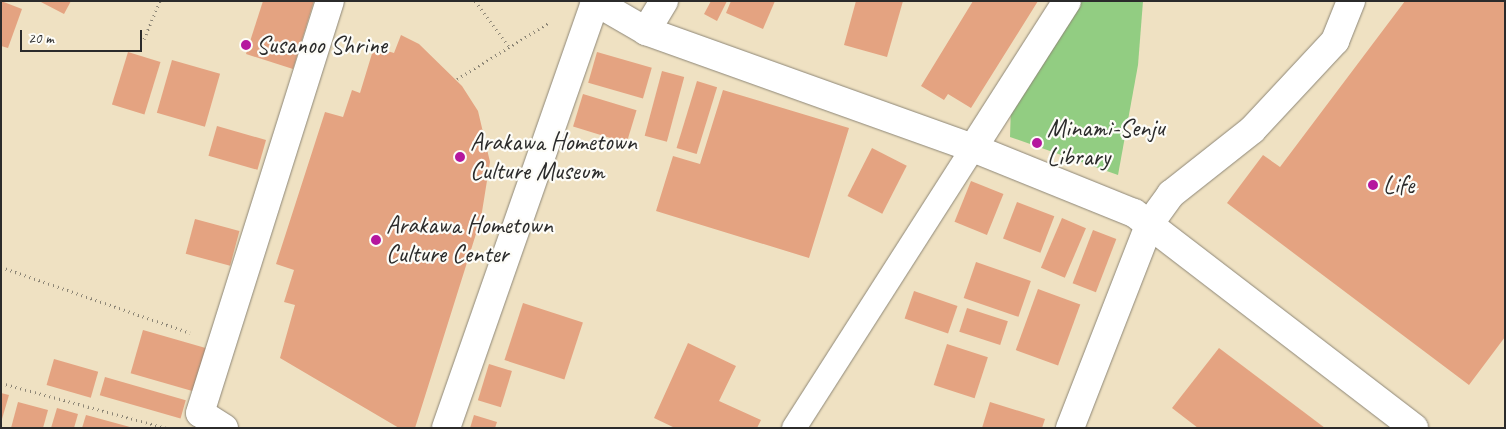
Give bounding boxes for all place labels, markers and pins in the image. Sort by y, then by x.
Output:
place label: Susanoo Shrine [256,30,388,60]
marker: Susanoo Shrine [240,39,252,51]
place label: Minami-Senju Library [1047,114,1165,173]
place label: Arakawa Hometown Culture Museum [470,128,637,187]
marker: Minami-Senju Library [1031,137,1043,149]
marker: Arakawa Hometown Culture Museum [454,151,466,163]
place label: Life [1383,170,1414,200]
marker: Life [1367,179,1379,191]
place label: Arakawa Hometown Culture Center [386,211,553,270]
marker: Arakawa Hometown Culture Center [370,234,382,246]

